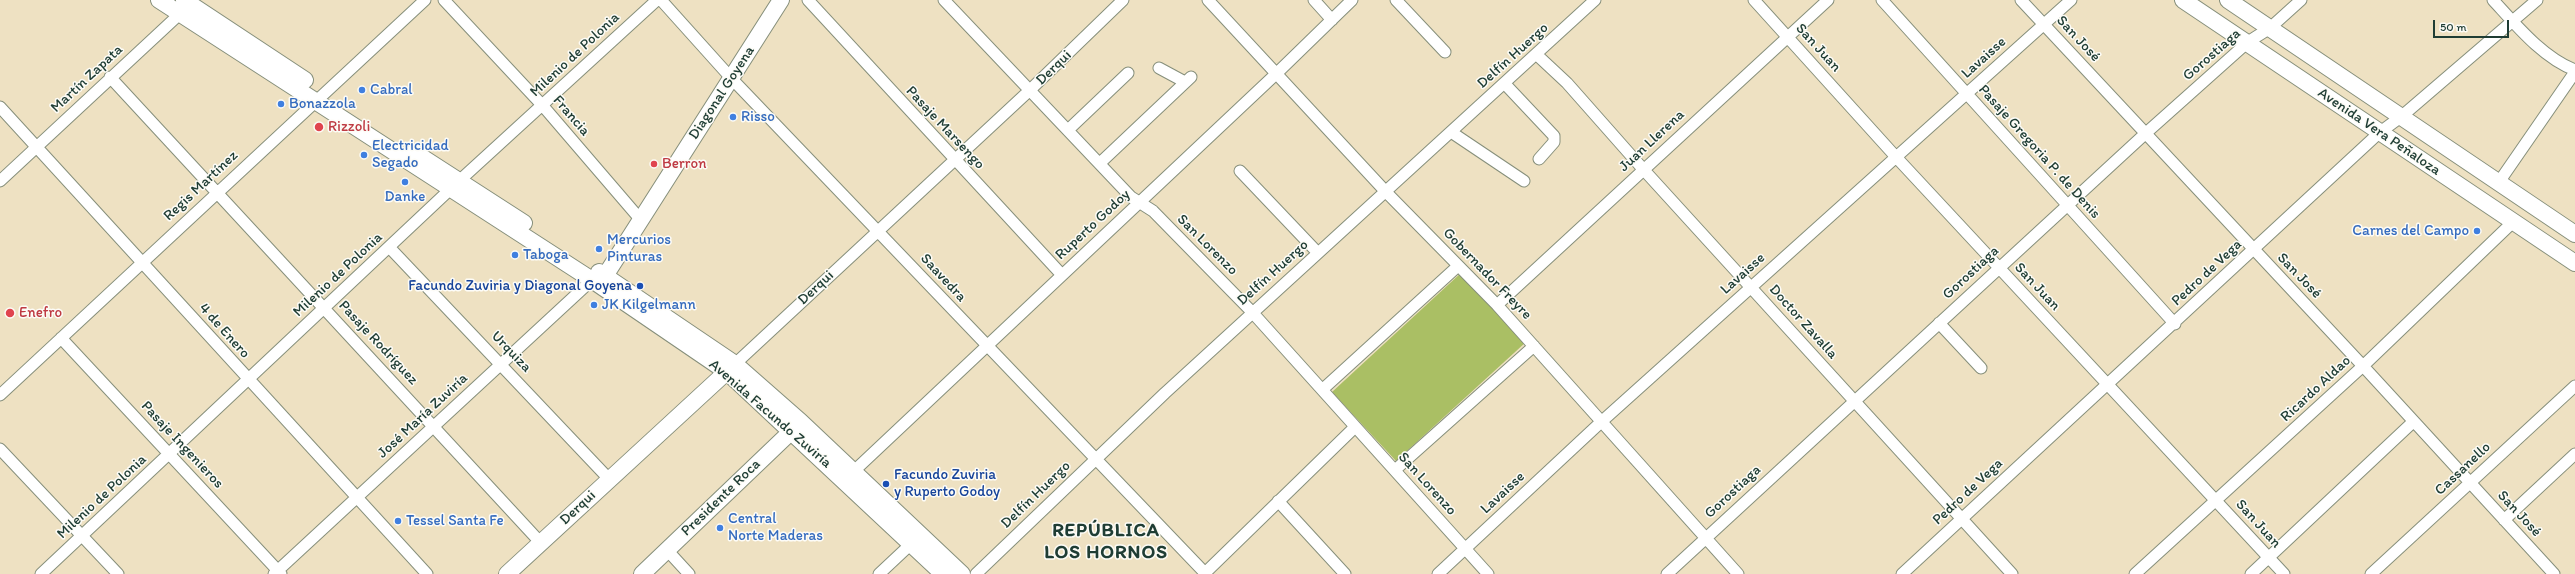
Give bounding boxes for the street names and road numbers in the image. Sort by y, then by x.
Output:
street label: Milenio de Polonia [526,9,624,101]
street label: San José [2052,12,2104,66]
street label: Delfín Huergo [1474,19,1552,93]
street label: San Juan [1791,20,1845,76]
street label: Gorostiaga [2179,25,2245,85]
street label: Lavaisse [1958,33,2010,83]
street label: Martín Zapata [47,41,127,117]
street label: Diagonal Goyena [685,43,759,143]
street label: Derqui [1032,47,1076,89]
street label: Pasaje Gregoria P. de Denis [1974,81,2104,223]
street label: Pasaje Marsengo [902,83,988,173]
street label: Avenida Vera Peñaloza [2314,84,2444,180]
street label: Francia [548,92,594,140]
street label: Juan Llerena [1616,106,1688,176]
street label: Regis Martínez [160,147,242,225]
street label: Ruperto Godoy [1052,186,1134,264]
street label: San Lorenzo [1173,211,1241,279]
street label: Gobernador Freyre [1439,224,1535,324]
street label: Milenio de Polonia [289,229,387,321]
street label: Delfín Huergo [1234,236,1312,310]
street label: Pedro de Vega [2168,236,2246,310]
street label: Gorostiaga [1939,242,2003,304]
street label: Lavaisse [1717,249,1769,299]
street label: San José [2273,249,2325,303]
street label: Saavedra [916,250,970,306]
street label: San Juan [2010,259,2064,315]
street label: Derqui [794,267,838,309]
street label: Doctor Zavalla [1765,281,1841,363]
street label: Pasaje Rodríguez [334,297,422,389]
street label: 4 de Enero [194,300,254,362]
street label: Urquiza [487,328,535,376]
street label: Ricardo Aldao [2277,352,2355,426]
street label: Avenida Facundo Zuviría [705,356,835,472]
street label: José María Zuviría [374,370,472,462]
street label: Pasaje Ingenieros [137,398,227,492]
street label: Cassanello [2431,439,2495,499]
street label: San Lorenzo [1394,449,1460,519]
street label: Milenio de Polonia [53,451,151,543]
street label: Pedro de Vega [1929,455,2007,529]
street label: Presidente Roca [678,456,764,540]
street label: Delfín Huergo [997,457,1075,533]
street label: Gorostiaga [1701,461,1765,523]
street label: Lavaisse [1477,468,1529,518]
street label: Derqui [556,487,600,529]
street label: San José [2493,487,2545,541]
street label: San Juan [2231,496,2285,552]

